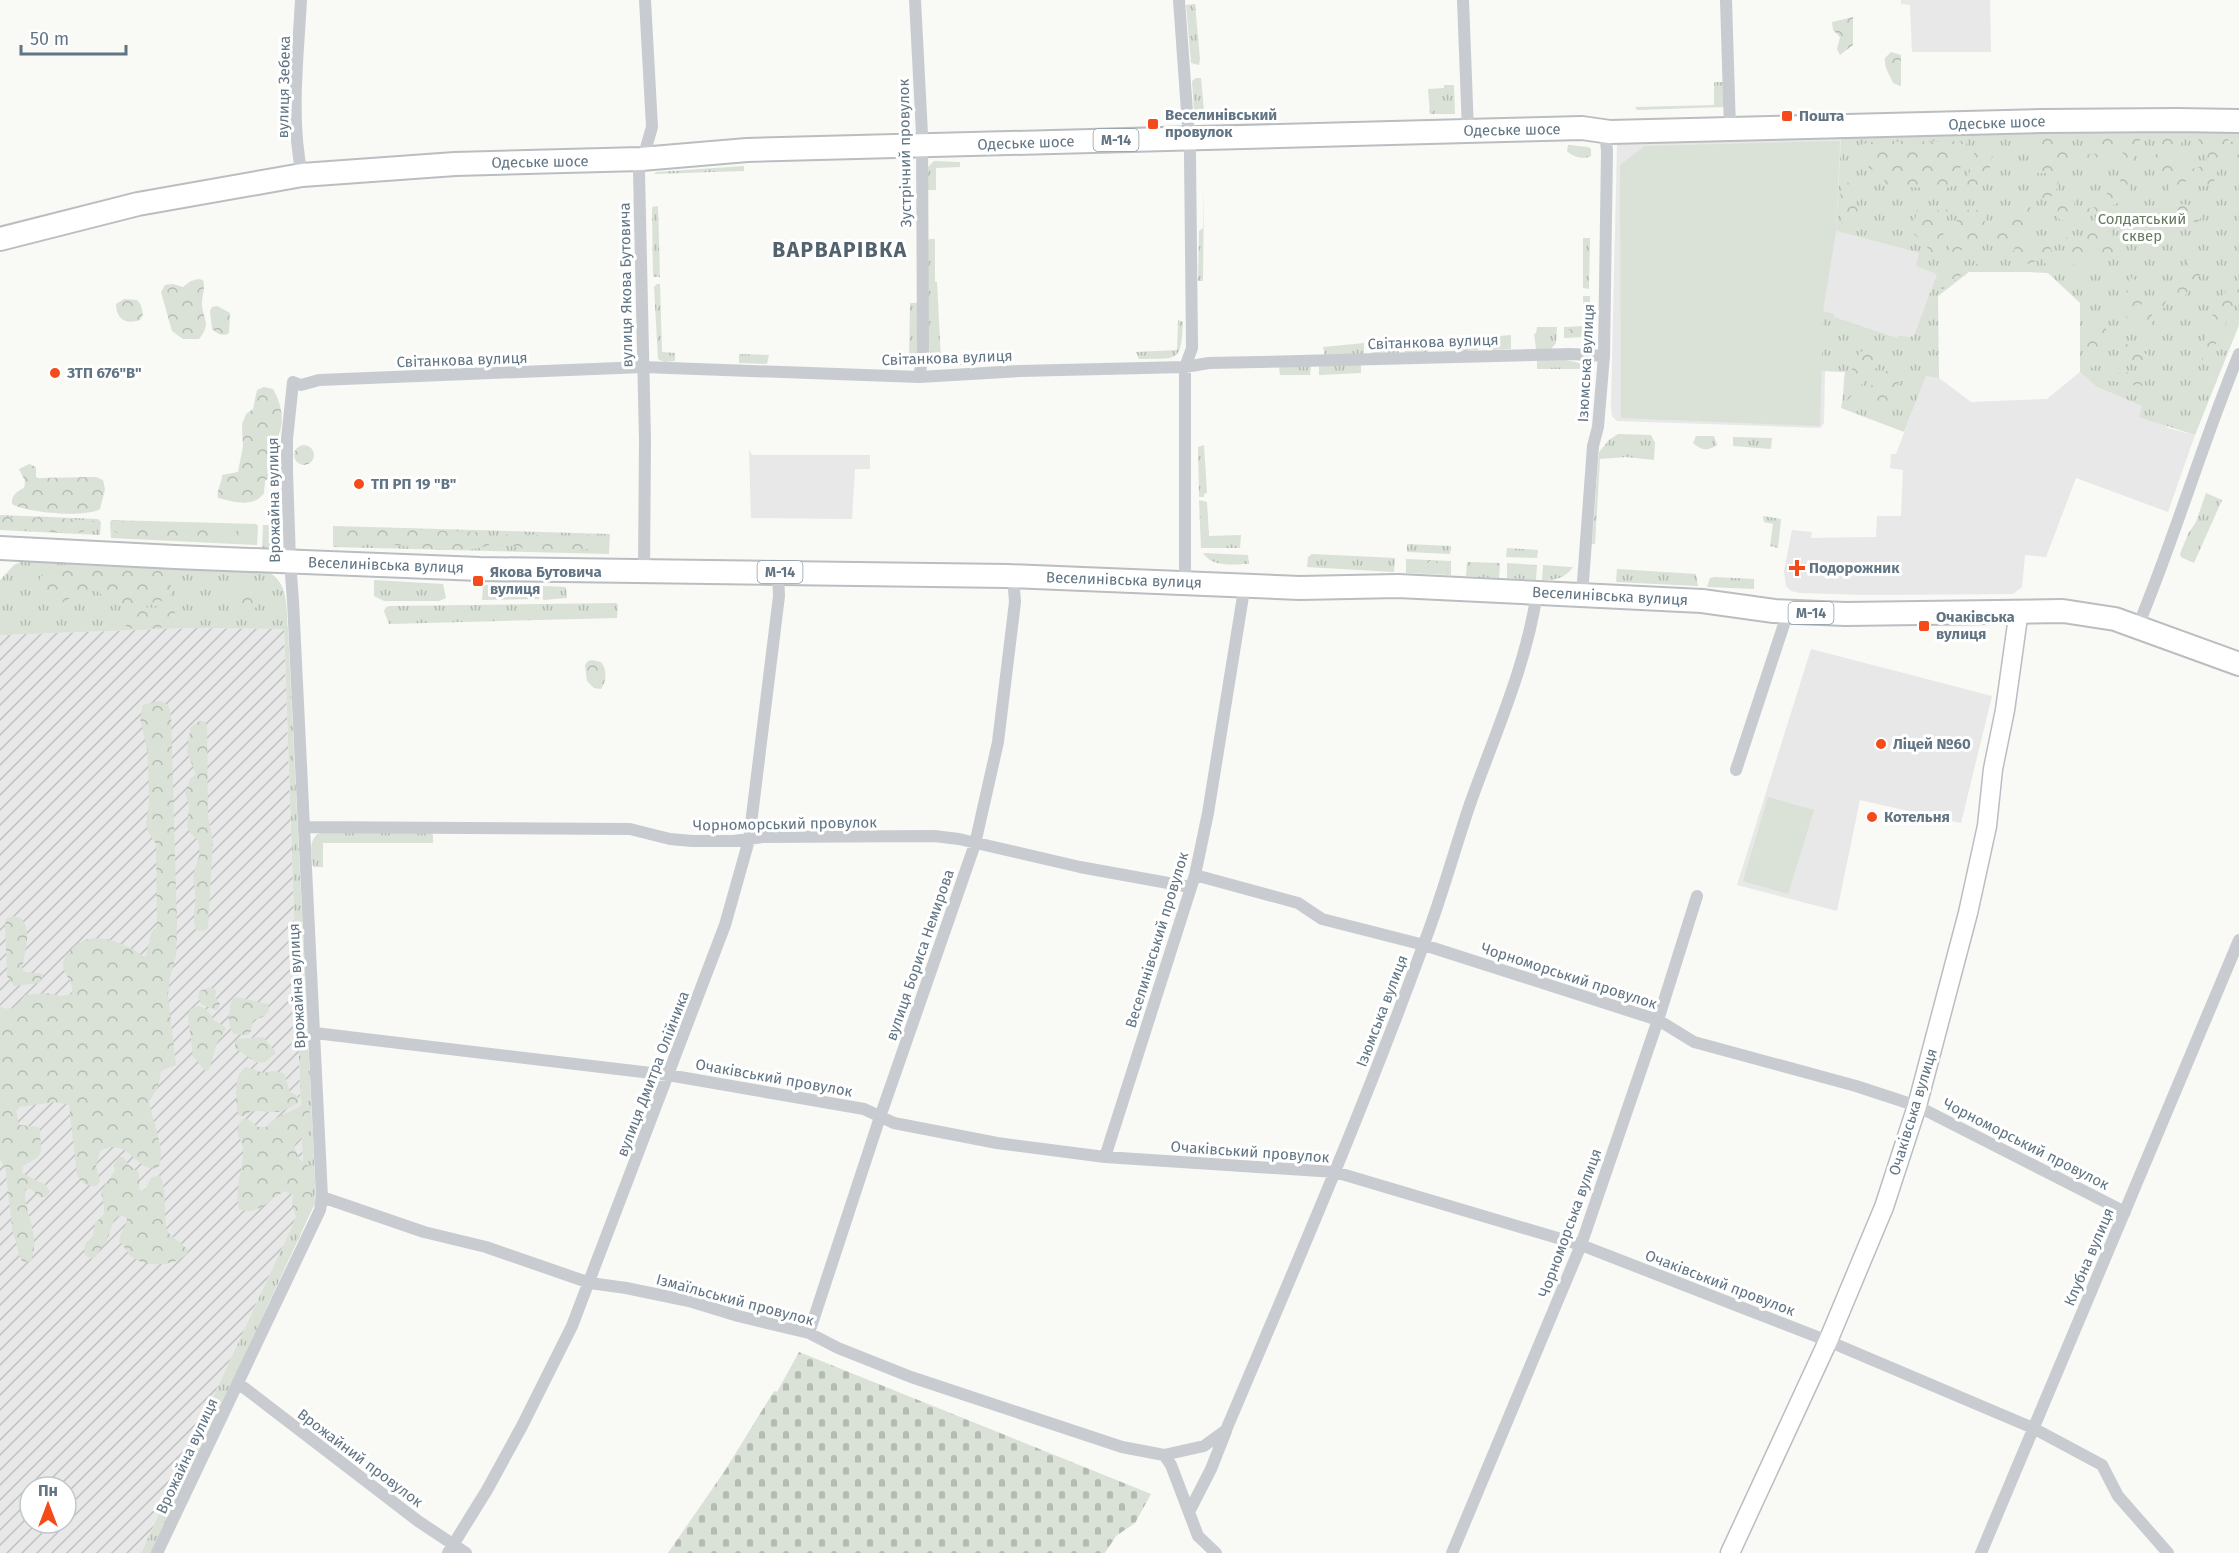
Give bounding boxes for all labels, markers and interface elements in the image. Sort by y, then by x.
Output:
scale bar [21,18,126,56]
text: 50 m [30,28,69,50]
street label: вулиця Зебека [274,35,294,139]
street label: Зустрічний провулок [895,78,915,227]
place label: Веселинівський провулок [1165,106,1277,141]
place label: Пошта [1799,107,1844,125]
marker: Пошта [1780,109,1794,123]
street label: Одеське шосе [1948,112,2046,134]
marker: Веселинівський провулок [1146,117,1160,131]
street label: Одеське шосе [1463,120,1561,140]
road number: М-14 [1094,129,1138,151]
street label: Одеське шосе [977,132,1075,154]
street label: Одеське шосе [491,152,589,172]
street label: вулиця Якова Бутовича [616,202,636,368]
park label: Солдатський сквер [2098,210,2186,245]
district label: ВАРВАРІВКА [772,237,908,263]
street label: Ізюмська вулиця [1574,303,1598,423]
street label: Світанкова вулиця [1367,331,1499,353]
street label: Світанкова вулиця [881,347,1013,369]
street label: Світанкова вулиця [396,349,528,371]
place label: ЗТП 676"В" [66,364,142,382]
marker: ЗТП 676"В" [48,366,62,380]
street label: Врожайна вулиця [264,437,284,563]
place label: ТП РП 19 "В" [371,475,456,493]
marker: ТП РП 19 "В" [352,477,366,491]
street label: Веселинівська вулиця [308,553,464,577]
place label: Подорожник [1809,559,1900,577]
road number: М-14 [758,561,802,583]
marker: Подорожник [1790,561,1804,575]
place label: Якова Бутовича вулиця [490,563,602,598]
street label: Веселинівська вулиця [1046,568,1202,592]
marker: Якова Бутовича вулиця [471,574,485,588]
street label: Веселинівська вулиця [1532,583,1688,609]
road number: М-14 [1788,602,1834,624]
place label: Очаківська вулиця [1936,608,2015,643]
marker: Очаківська вулиця [1917,619,1931,633]
place label: Ліцей №60 [1893,735,1971,753]
marker: Ліцей №60 [1874,737,1888,751]
place label: Котельня [1884,808,1950,826]
marker: Котельня [1865,810,1879,824]
street label: Чорноморський провулок [693,813,877,835]
street label: Веселинівський провулок [1122,850,1192,1030]
street label: вулиця Бориса Немирова [882,867,958,1043]
street label: Врожайна вулиця [285,923,309,1049]
street label: Чорноморський провулок [1479,939,1660,1013]
street label: Ізюмська вулиця [1352,952,1412,1070]
street label: вулиця Дмитра Олійника [613,989,693,1159]
street label: Очаківська вулиця [1885,1046,1941,1178]
street label: Очаківський провулок [694,1055,854,1101]
street label: Чорноморський провулок [1940,1094,2112,1194]
street label: Очаківський провулок [1170,1137,1330,1167]
street label: Чорноморська вулиця [1535,1146,1605,1300]
street label: Клубна вулиця [2060,1205,2118,1309]
street label: Очаківський провулок [1643,1246,1798,1320]
street label: Ізмаїльський провулок [654,1270,816,1330]
street label: Врожайна вулиця [152,1395,222,1517]
street label: Врожайний провулок [294,1405,426,1511]
north arrow [18,1475,78,1535]
text: Пн [38,1481,58,1500]

